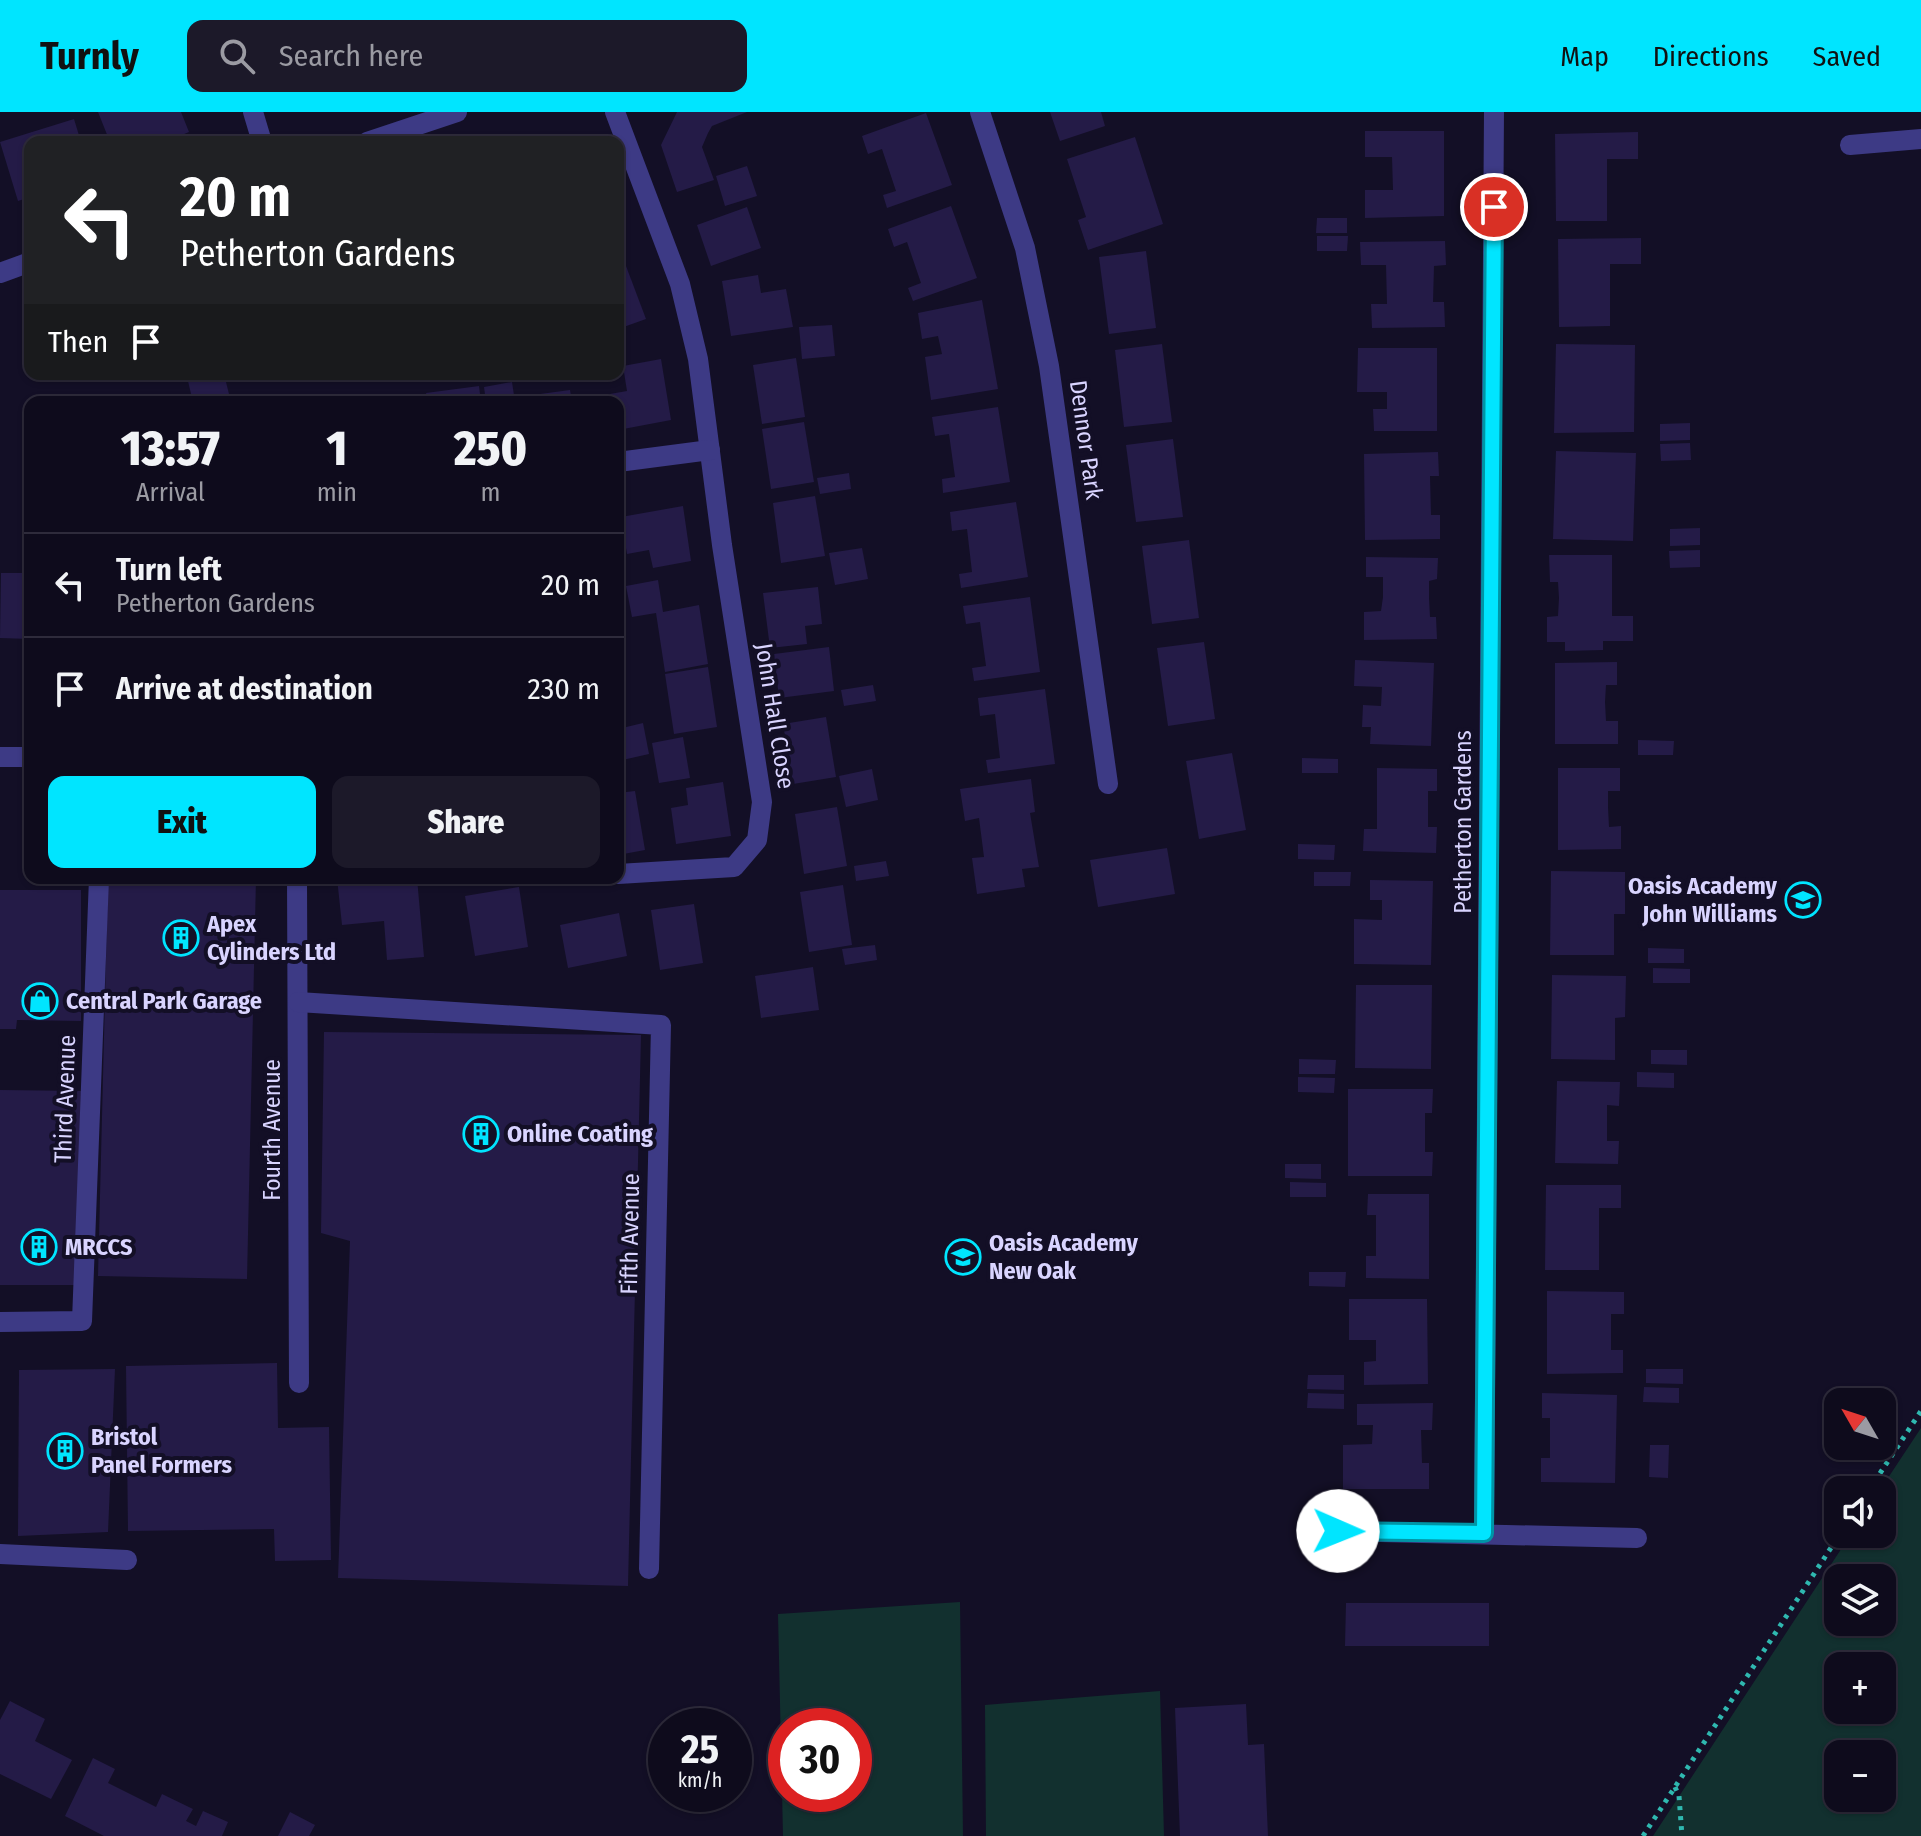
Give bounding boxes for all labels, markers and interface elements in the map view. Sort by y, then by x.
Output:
search box [187,20,747,92]
text: Turnly [40,33,139,79]
icon: search [215,34,259,78]
text: Search here [279,38,423,74]
text: Map [1560,40,1609,73]
text: Directions [1653,40,1769,73]
text: Saved [1813,40,1881,73]
text: 20 m [180,164,291,231]
icon: left [48,168,152,272]
pin [1460,173,1528,241]
icon: arrive [1472,185,1516,229]
text: Petherton Gardens [180,232,455,276]
icon: arrive [124,320,168,364]
text: Then [48,324,108,360]
street label: Dennor Park [1064,378,1108,502]
text: 13:57 [121,420,220,478]
text: 1 [327,420,347,478]
text: 250 [454,420,527,478]
text: Arrival [136,477,205,508]
text: min [317,477,357,508]
text: m [481,477,501,508]
text: Turn left [116,552,222,588]
icon: left [48,563,92,607]
text: 20 m [541,567,600,603]
text: Petherton Gardens [116,588,315,619]
street label: John Hall Close [750,641,800,791]
icon: arrive [48,667,92,711]
text: Arrive at destination [116,671,373,707]
text: 230 m [528,671,600,707]
street label: Petherton Gardens [1449,730,1477,914]
button: Exit [48,776,316,868]
button: Share [332,776,600,868]
place label: Oasis Academy John Williams [1628,872,1778,928]
school or university icon: Oasis Academy John Williams [1784,881,1822,919]
place label: Apex Cylinders Ltd [206,910,336,966]
building icon: Apex Cylinders Ltd [162,919,200,957]
shop icon: Central Park Garage [21,982,59,1020]
place label: Central Park Garage [66,987,262,1015]
street label: Third Avenue [49,1034,81,1164]
street label: Fourth Avenue [258,1059,286,1201]
building icon: Online Coating [462,1115,500,1153]
place label: Online Coating [507,1120,653,1148]
street label: Fifth Avenue [615,1173,645,1295]
building icon: MRCCS [20,1228,58,1266]
place label: Oasis Academy New Oak [989,1229,1139,1285]
place label: MRCCS [65,1233,132,1261]
school or university icon: Oasis Academy New Oak [944,1238,982,1276]
north arrow [1824,1388,1896,1460]
map controls [1824,1388,1896,1812]
place label: Bristol Panel Formers [91,1423,233,1479]
building icon: Bristol Panel Formers [46,1432,84,1470]
button: sound [1824,1476,1896,1548]
position arrow [1296,1489,1380,1573]
button: layers [1824,1564,1896,1636]
button: + [1824,1652,1896,1724]
speed limit sign: 30 [768,1708,872,1812]
text: 25 [681,1726,719,1774]
button: − [1824,1740,1896,1812]
text: km/h [678,1768,722,1792]

